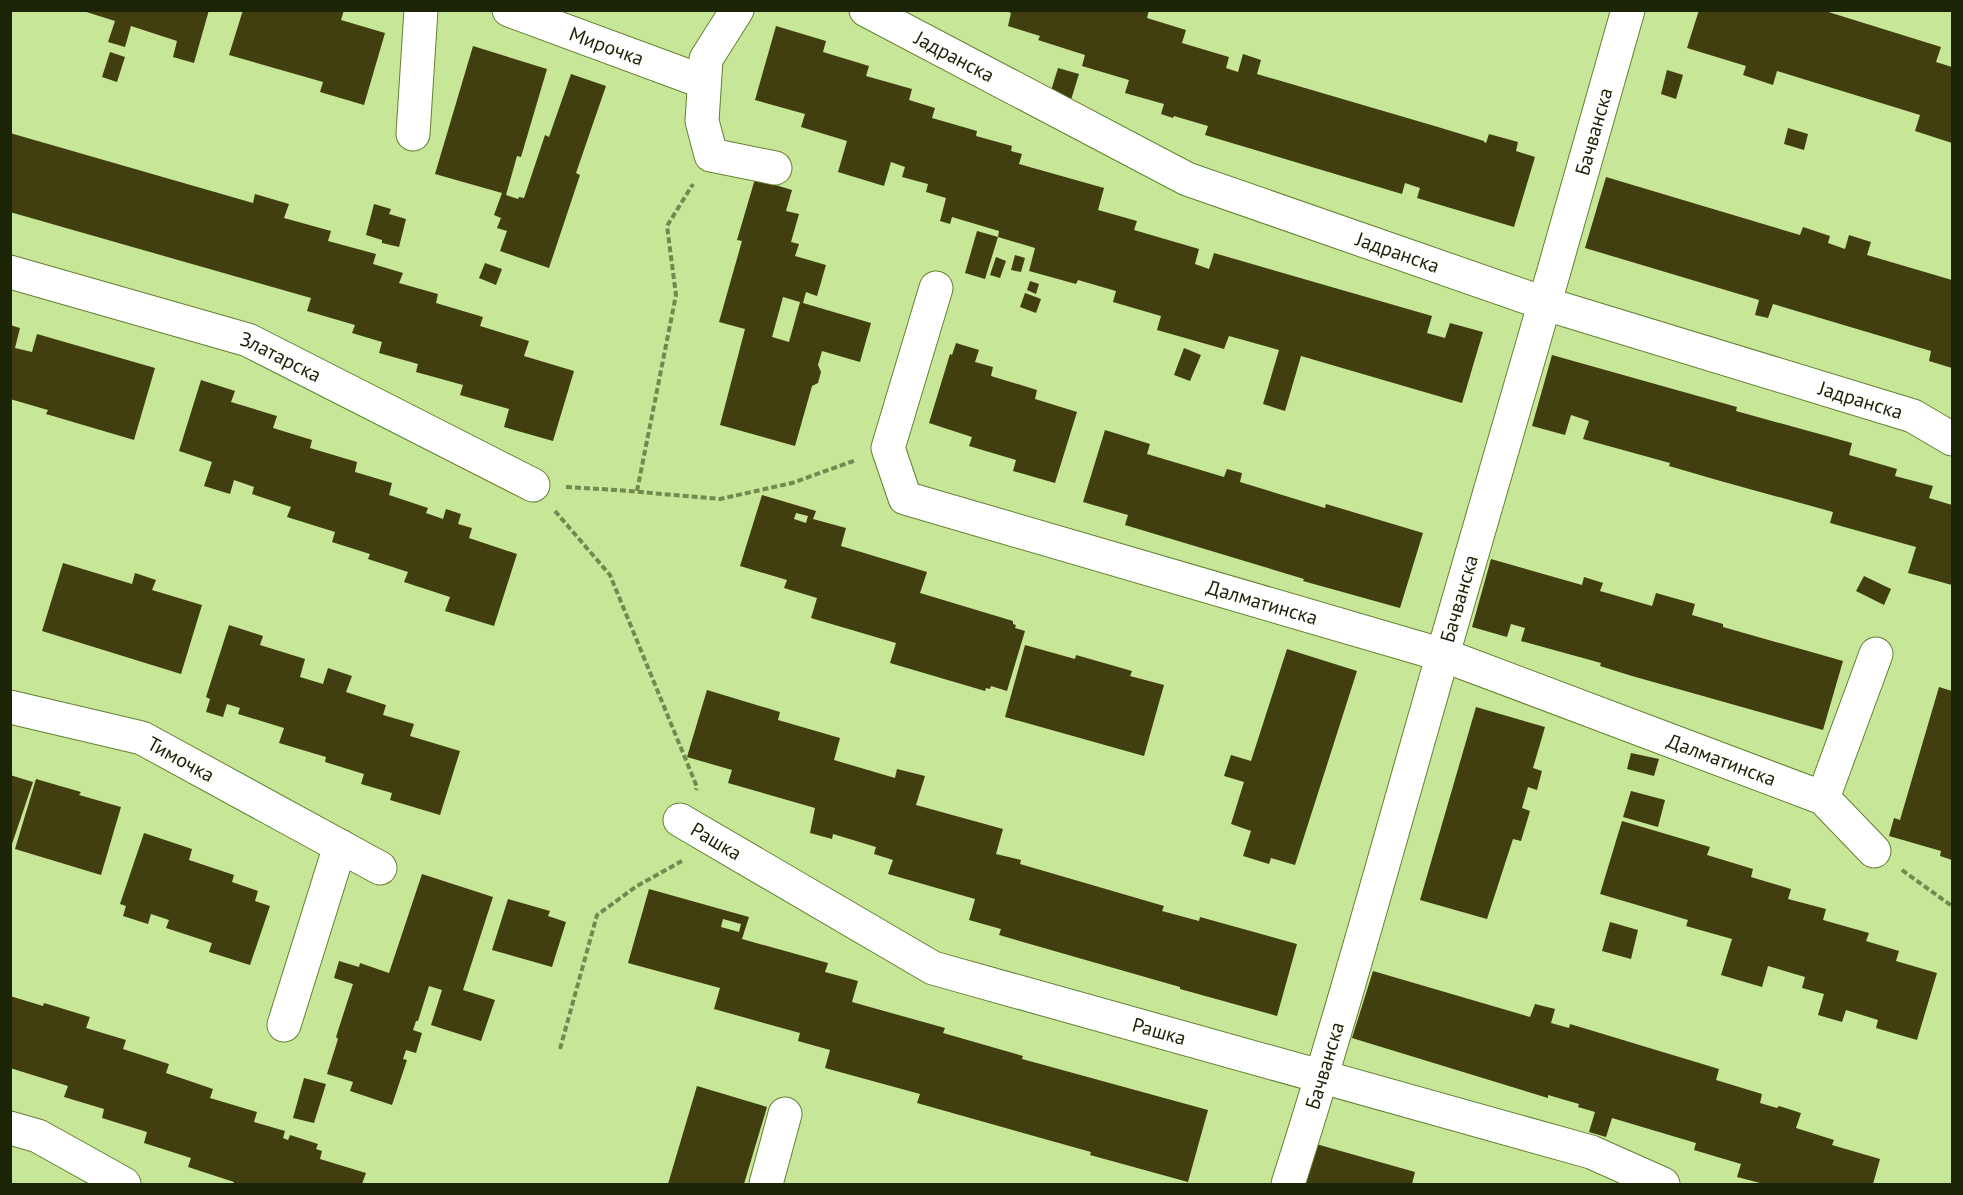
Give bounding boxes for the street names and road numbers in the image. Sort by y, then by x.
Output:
street label: Мирочка [566,20,647,72]
street label: Јадранска [909,24,999,88]
street label: Бачванска [1569,85,1619,178]
street label: Јадранска [1352,226,1443,279]
street label: Златарска [237,325,326,388]
street label: Јадранска [1815,375,1906,425]
street label: Бачванска [1434,552,1484,645]
street label: Далматинска [1204,574,1321,631]
street label: Далматинска [1664,728,1780,792]
street label: Тимочка [143,730,219,788]
street label: Рашка [686,816,746,866]
street label: Рашка [1129,1011,1189,1051]
street label: Бачванска [1299,1019,1350,1112]

